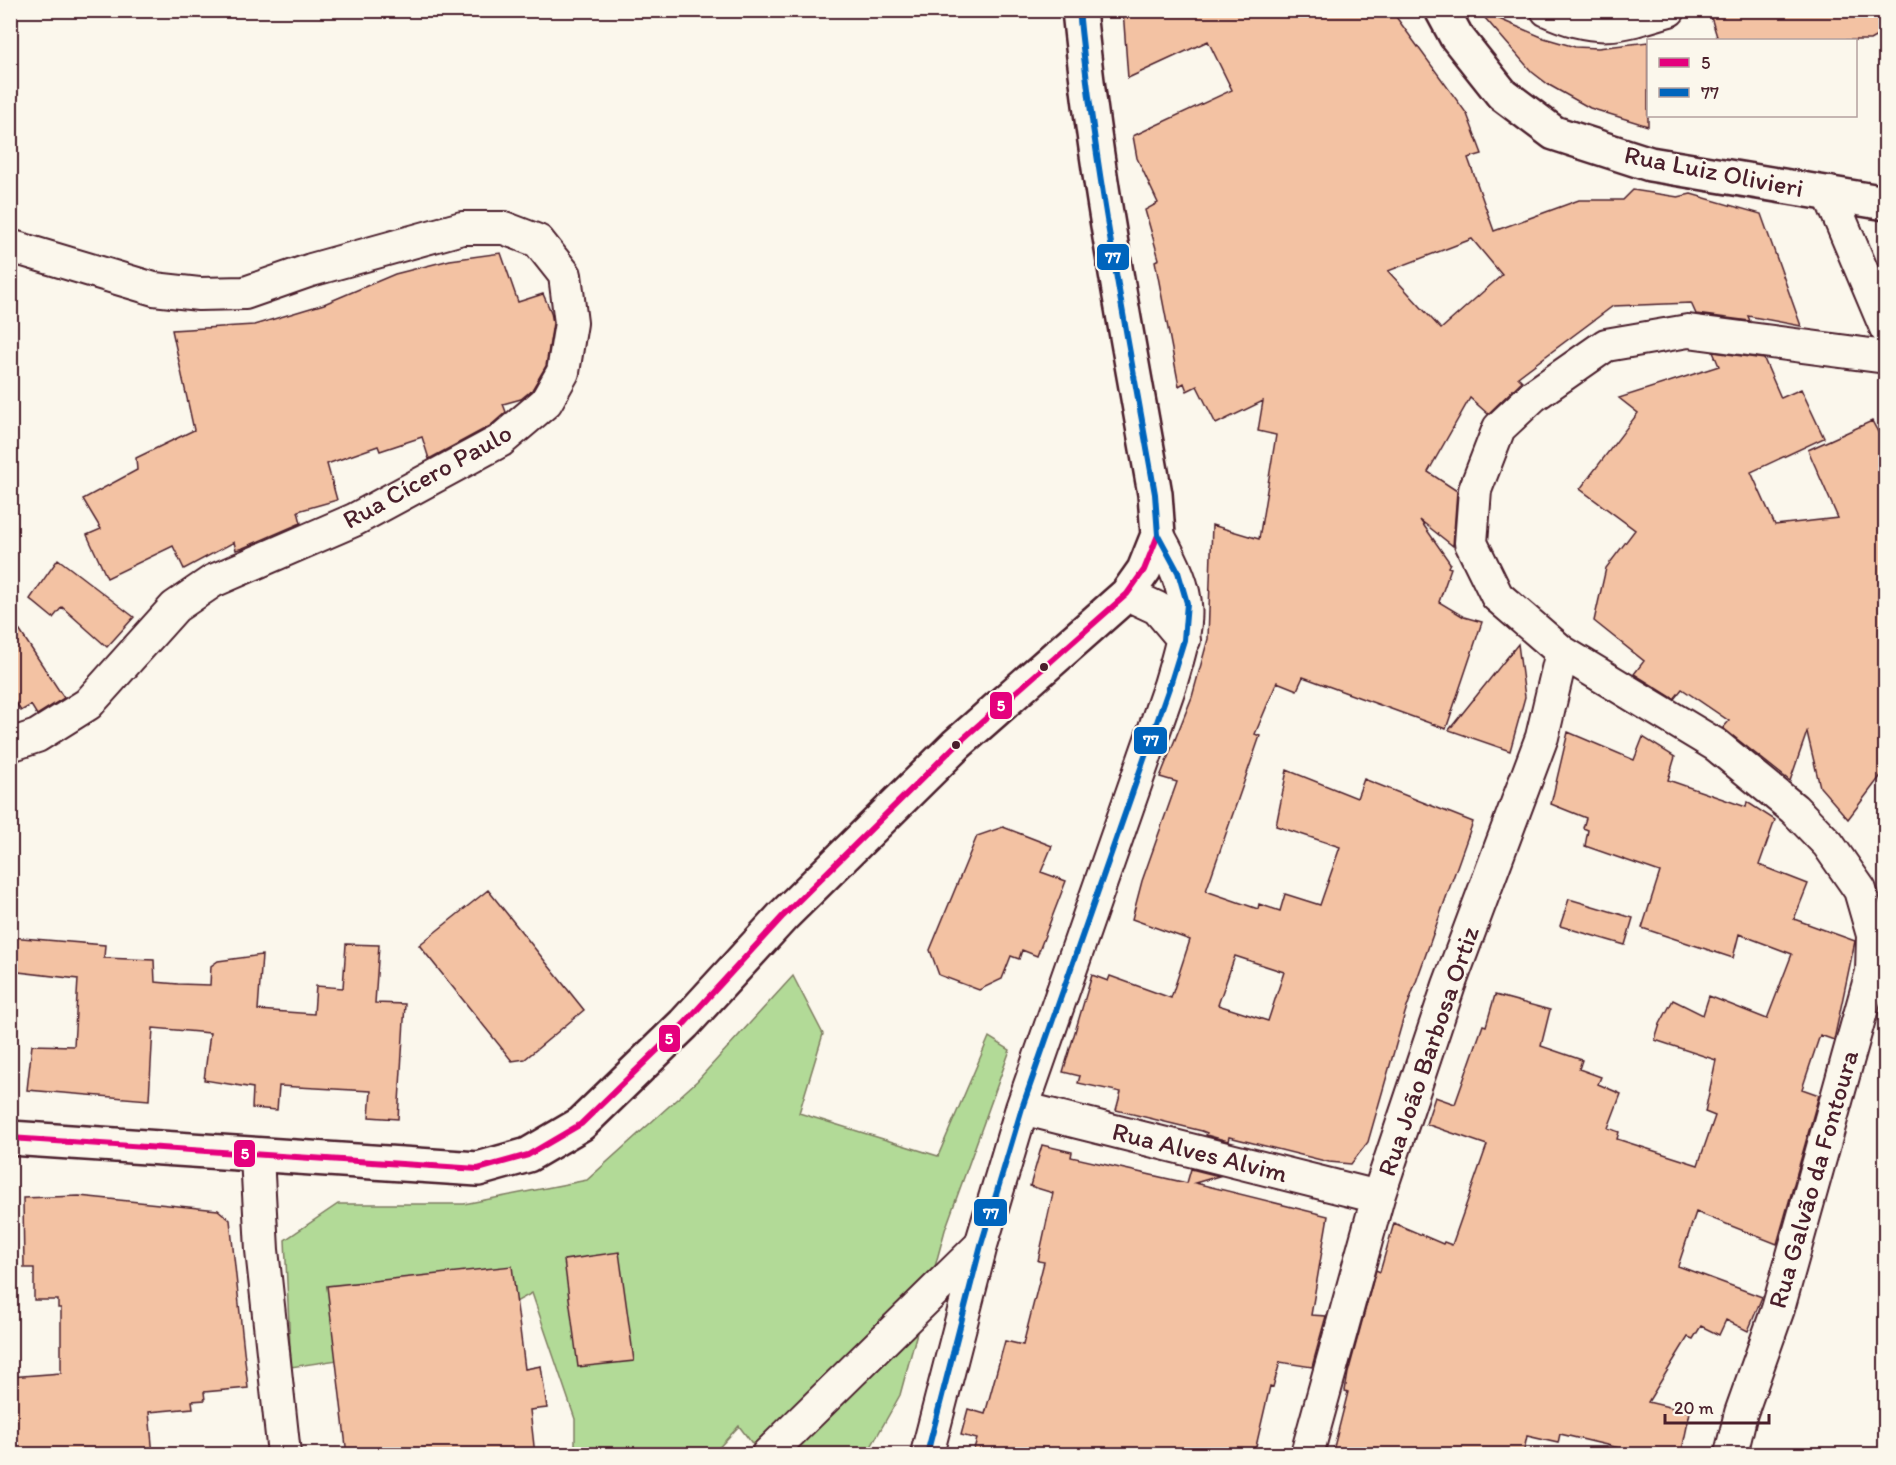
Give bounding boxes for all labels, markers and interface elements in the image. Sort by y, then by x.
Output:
legend [1647,39,1857,117]
text: 5 [1701,52,1710,74]
text: 77 [1701,82,1719,104]
street label: Rua Luiz Olivieri [1622,138,1806,204]
line badge: 77 [1096,243,1130,271]
text: 77 [1104,248,1121,267]
street label: Rua Cícero Paulo [337,416,517,536]
unlabelled marker [1038,661,1050,673]
line badge: 5 [989,691,1013,720]
text: 5 [997,696,1006,715]
line badge: 77 [1133,726,1168,755]
text: 77 [1142,731,1159,750]
unlabelled marker [950,739,962,751]
street label: Rua João Barbosa Ortiz [1370,922,1486,1180]
line badge: 5 [658,1024,681,1053]
text: 5 [665,1029,674,1048]
street label: Rua Galvão da Fontoura [1761,1046,1865,1312]
street label: Rua Alves Alvim [1109,1115,1291,1189]
line badge: 5 [233,1139,256,1168]
text: 5 [241,1144,250,1163]
line badge: 77 [973,1198,1008,1227]
text: 77 [982,1204,999,1223]
scale bar [1665,1387,1768,1425]
text: 20 m [1674,1397,1714,1419]

